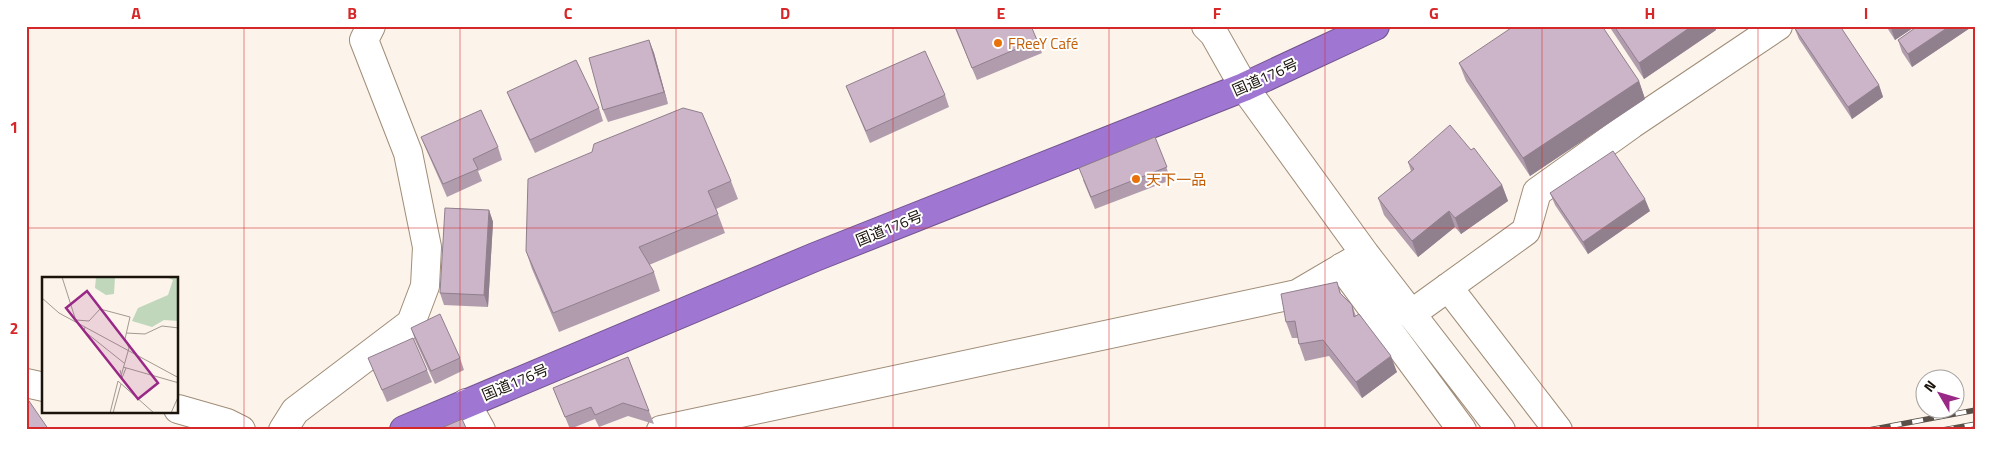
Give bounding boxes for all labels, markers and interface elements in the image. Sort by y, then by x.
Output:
text: A [131,1,141,25]
text: B [347,1,357,25]
text: C [564,1,573,25]
text: D [780,1,790,25]
text: E [997,1,1006,25]
text: F [1213,1,1222,25]
text: G [1429,1,1439,25]
text: H [1645,1,1655,25]
text: I [1864,1,1868,25]
place label: FReeY Café [1008,32,1078,55]
marker: FReeY Café [992,37,1004,49]
street label: 国道176号 [1228,52,1302,102]
text: 1 [10,115,18,139]
place label: 天下一品 [1146,168,1206,191]
marker: 天下一品 [1130,173,1142,185]
street label: 国道176号 [852,204,926,252]
inset map [42,277,179,414]
text: 2 [10,316,18,340]
street label: 国道176号 [478,358,552,406]
north arrow [1914,368,1964,418]
text: N [1918,375,1941,396]

